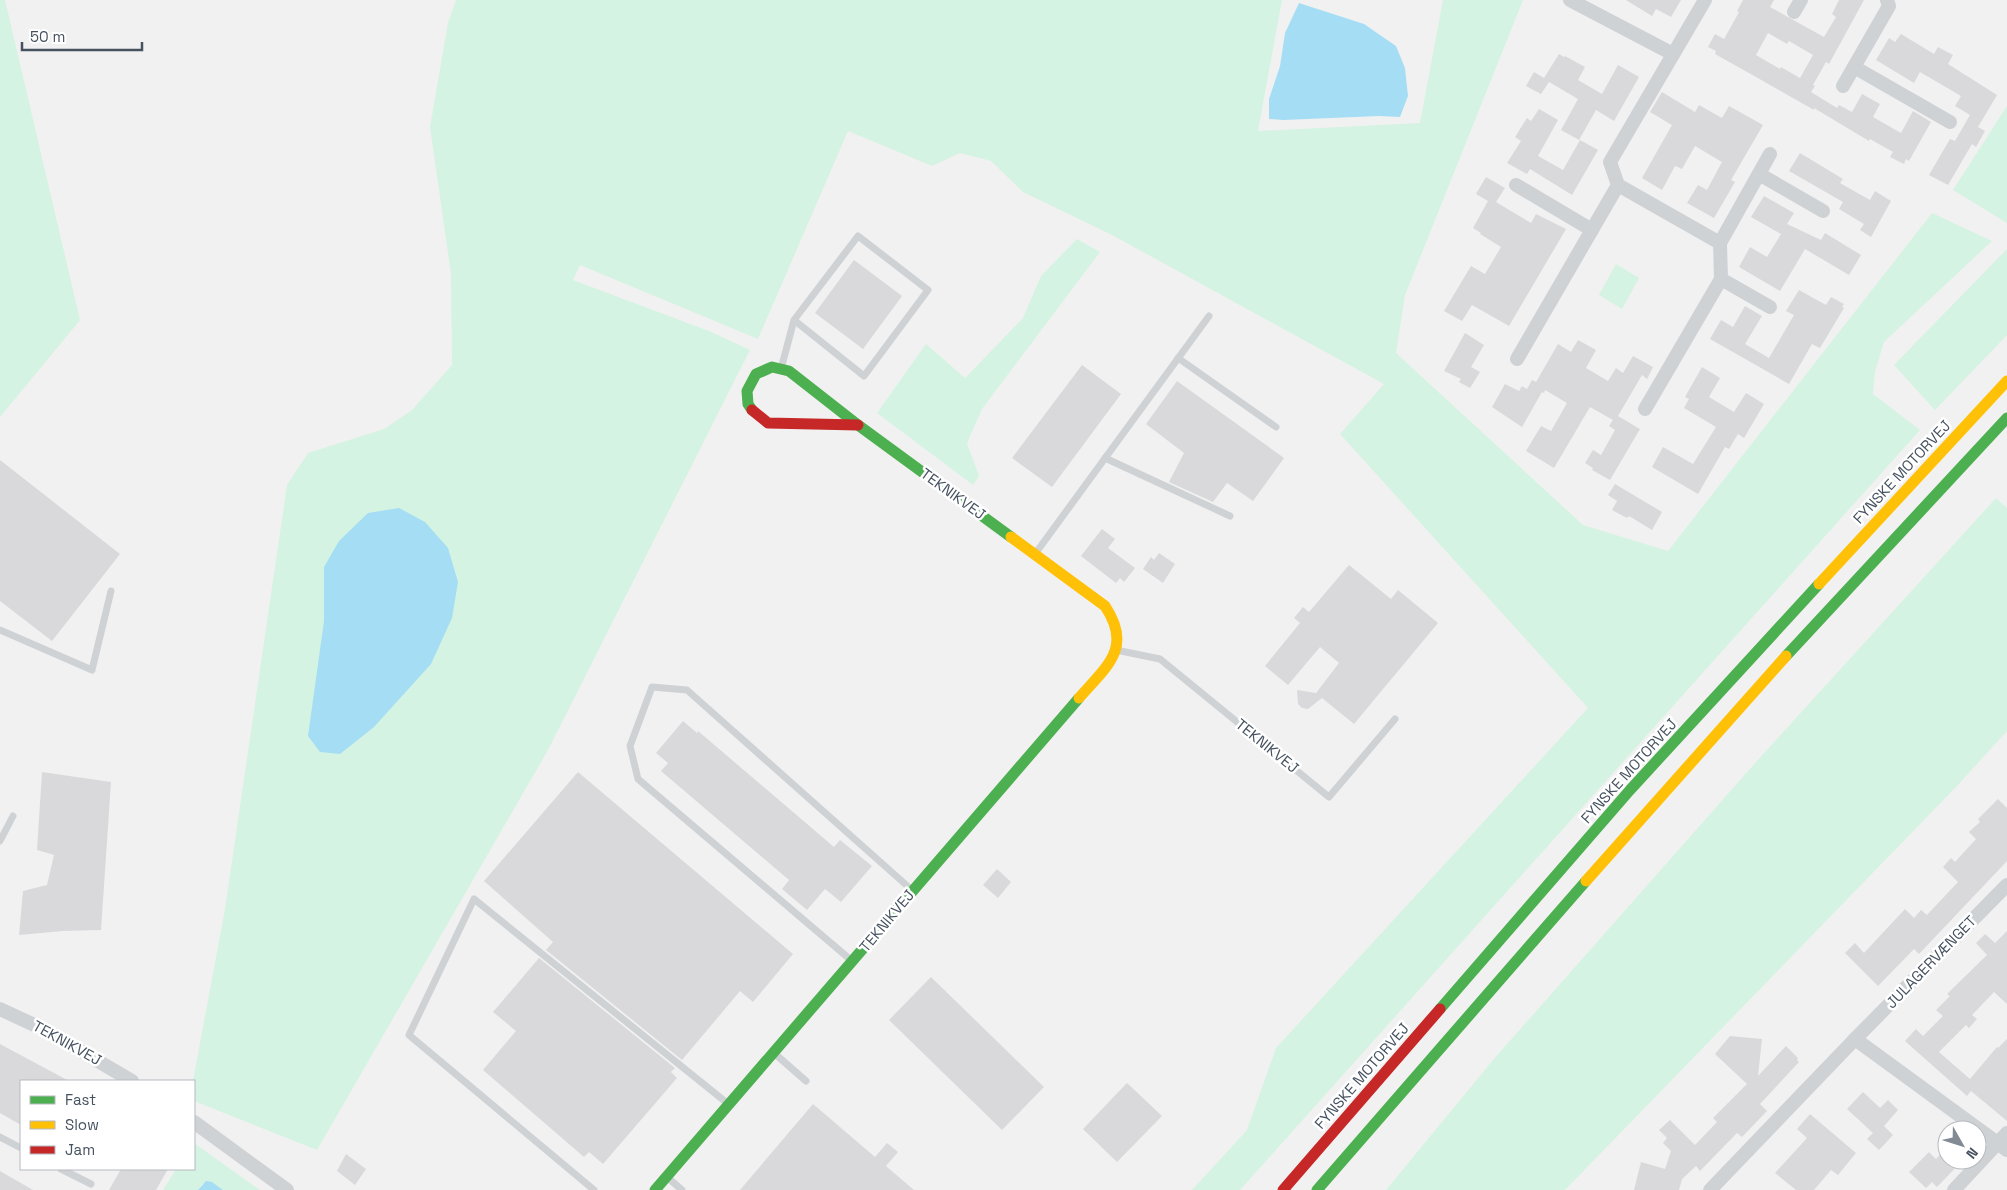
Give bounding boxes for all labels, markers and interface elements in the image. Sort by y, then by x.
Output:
scale bar [22,20,142,52]
text: 50 m [30,27,65,46]
street label: FYNSKE MOTORVEJ [1849,416,1955,527]
street label: TEKNIKVEJ [917,464,990,524]
street label: TEKNIKVEJ [1232,714,1303,777]
street label: FYNSKE MOTORVEJ [1576,714,1681,827]
street label: TEKNIKVEJ [855,885,918,956]
street label: JULAGERVÆNGET [1881,911,1980,1012]
street label: TEKNIKVEJ [29,1016,105,1069]
street label: FYNSKE MOTORVEJ [1310,1019,1413,1133]
legend [20,1080,195,1170]
text: Fast [65,1090,96,1109]
text: Slow [65,1115,99,1134]
north arrow [1937,1120,1987,1170]
text: Jam [65,1140,95,1159]
text: N [1962,1144,1982,1162]

